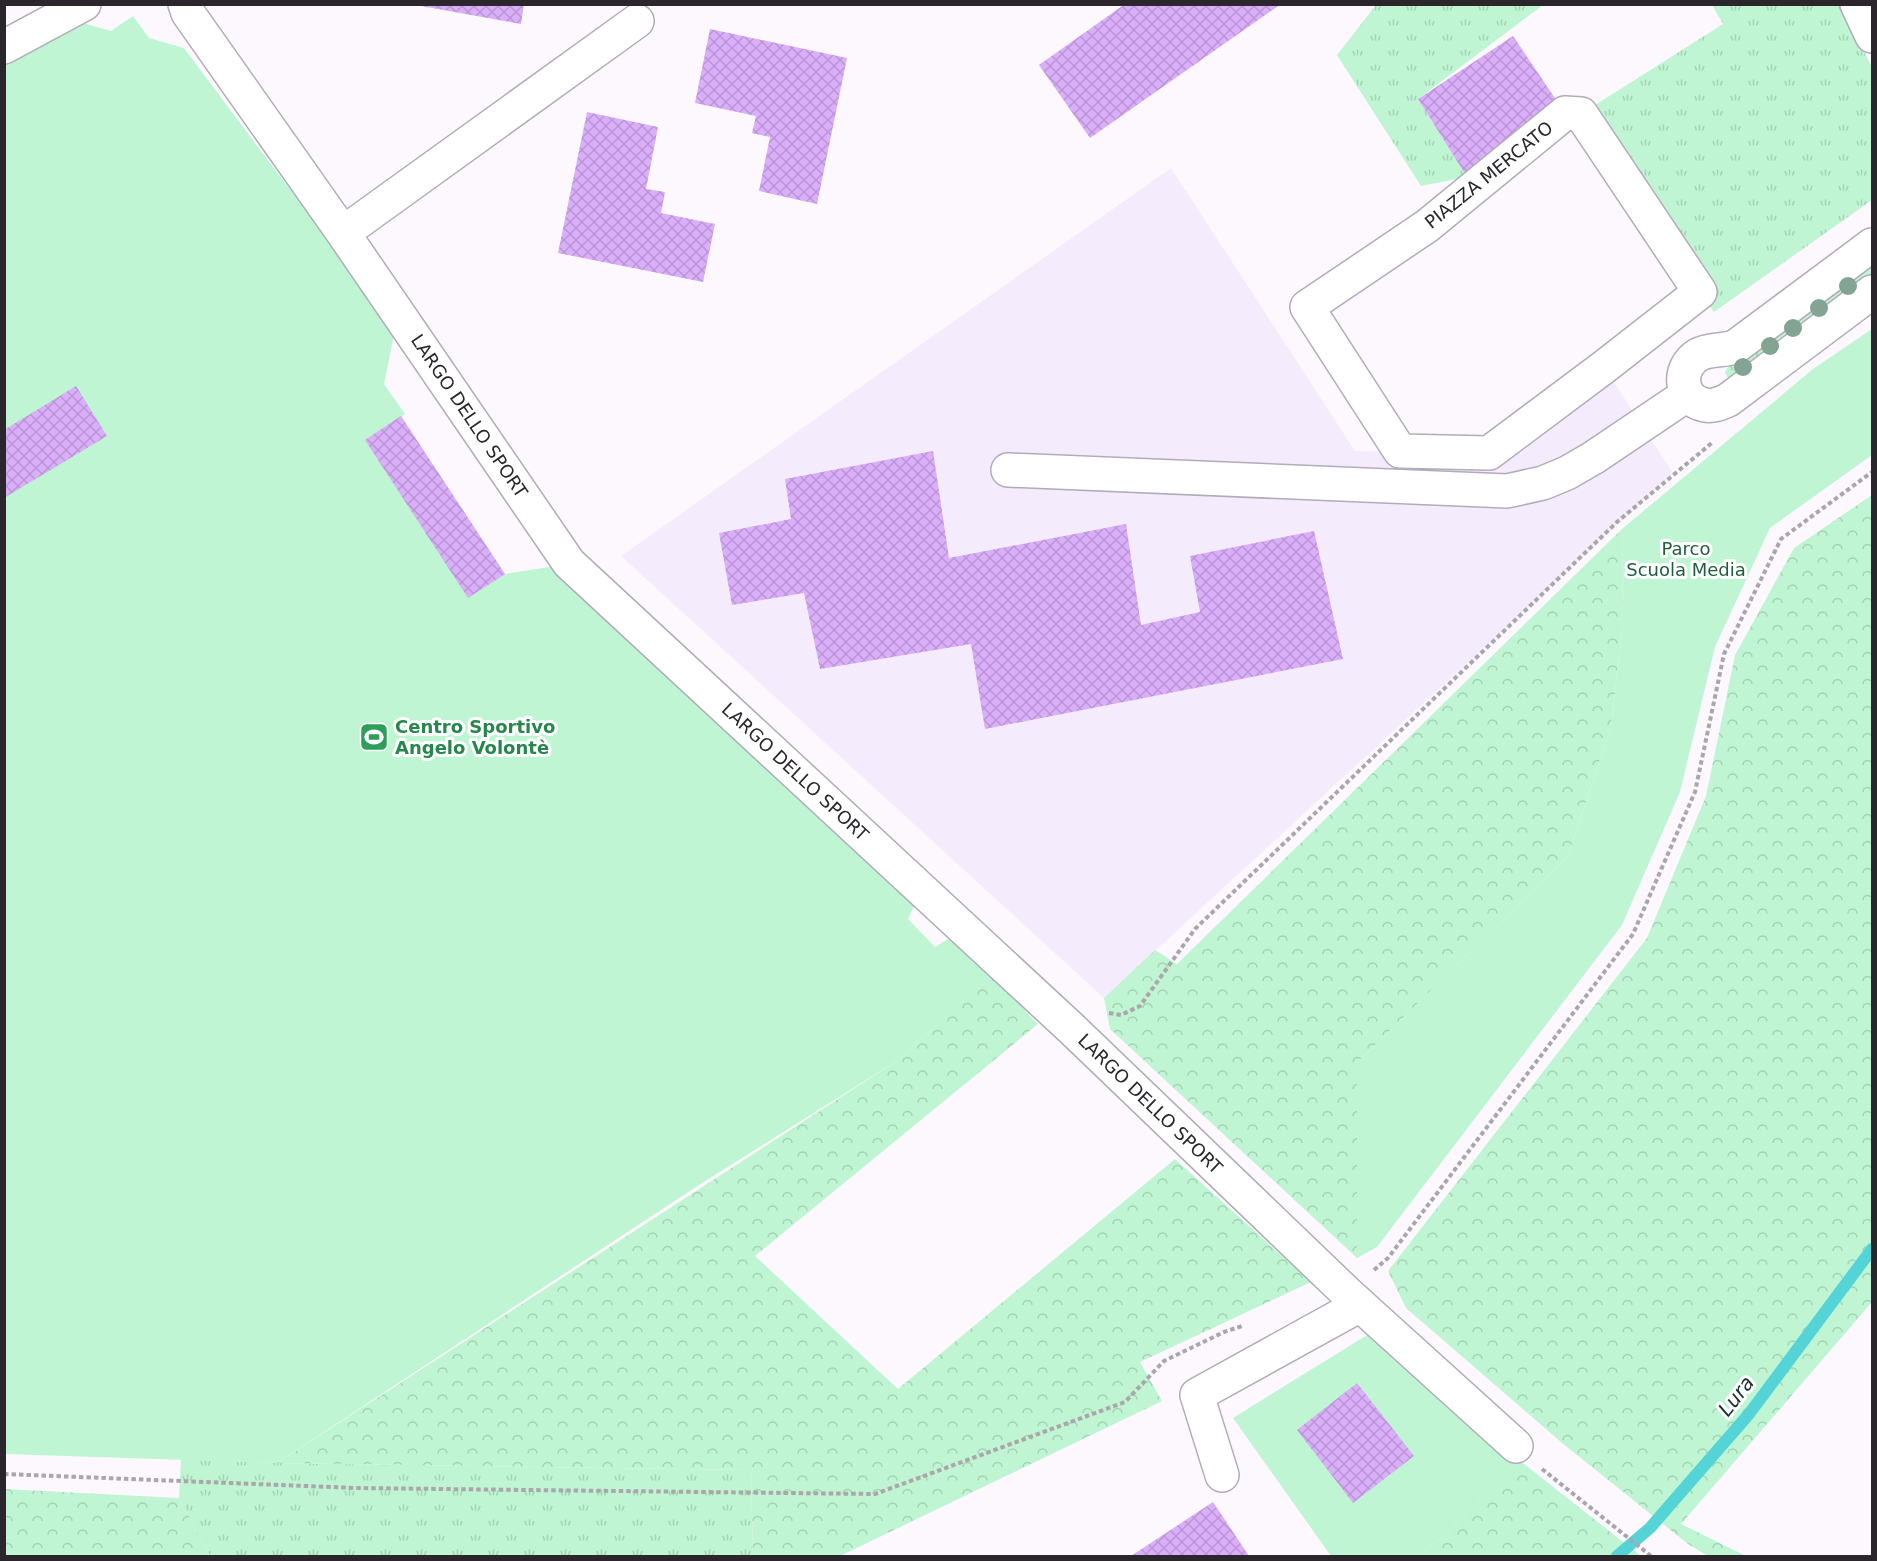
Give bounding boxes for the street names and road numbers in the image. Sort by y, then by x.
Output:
street label: PIAZZA MERCATO [1421,117,1557,233]
street label: LARGO DELLO SPORT [407,330,532,502]
street label: LARGO DELLO SPORT [718,698,874,846]
street label: LARGO DELLO SPORT [1074,1029,1228,1179]

